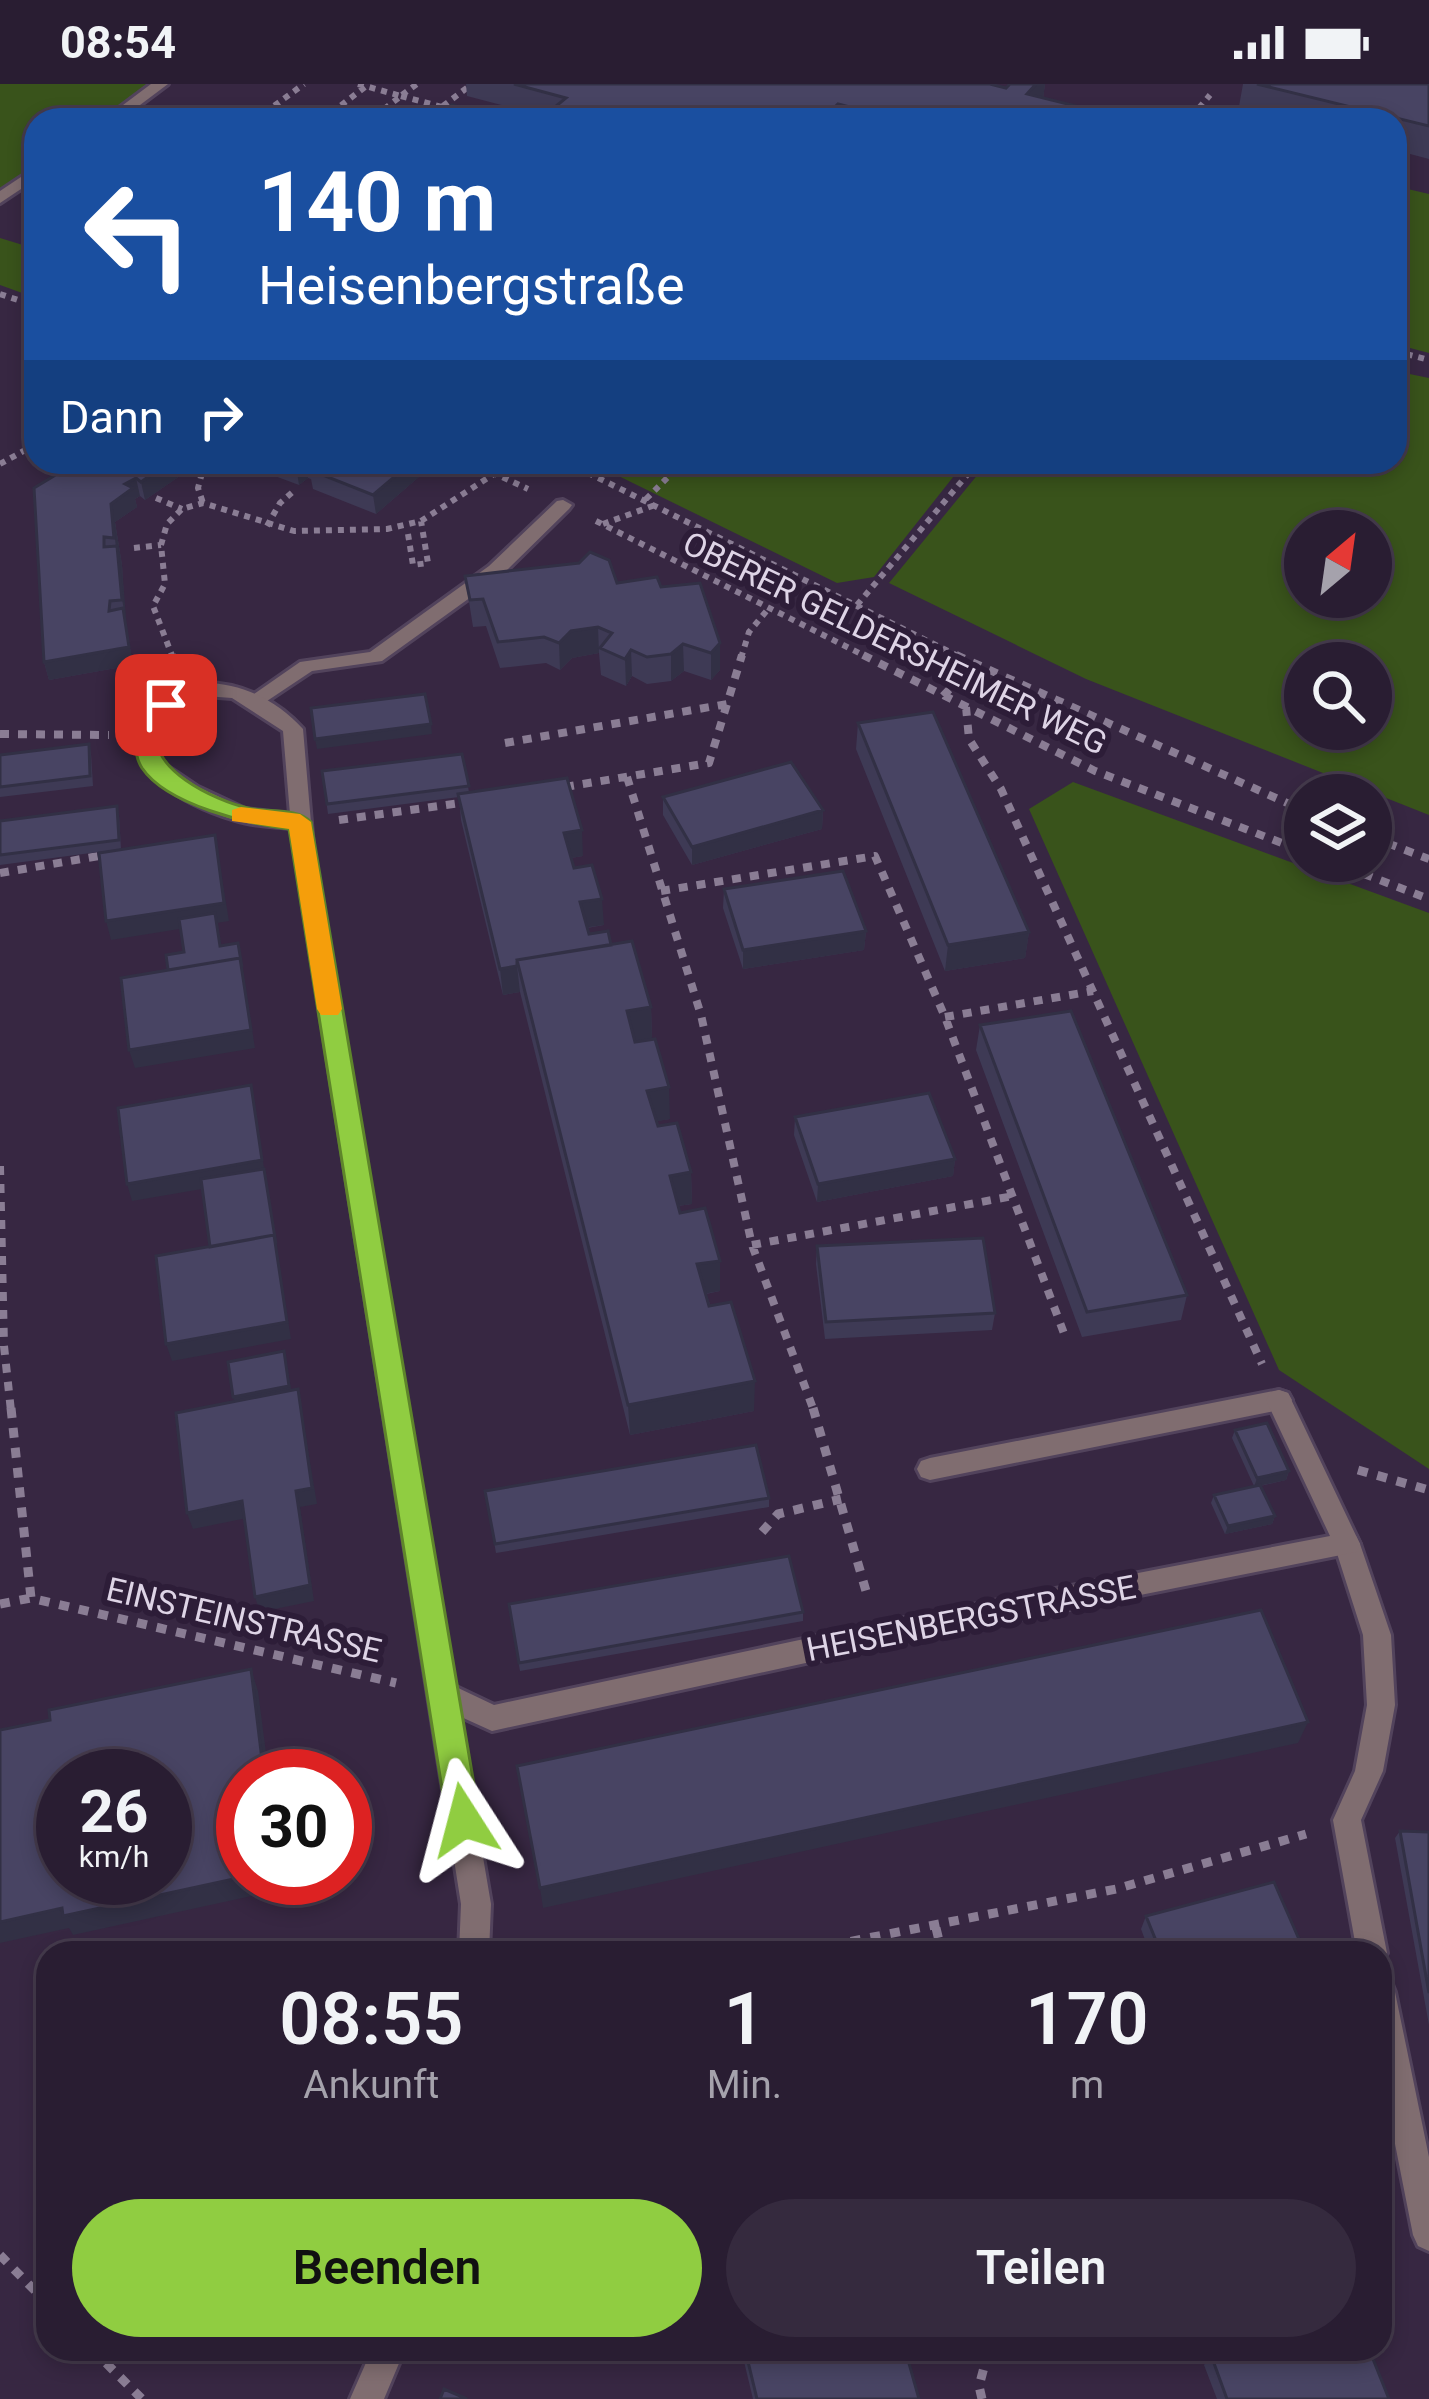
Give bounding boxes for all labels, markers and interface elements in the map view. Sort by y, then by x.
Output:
text: 08:54 [60,16,176,69]
text: 140 m [258,153,496,252]
icon: left [60,156,216,312]
text: Heisenbergstraße [258,254,685,317]
icon: right [188,384,254,450]
text: Dann [60,391,164,444]
north arrow [1284,510,1392,618]
map controls [1284,510,1392,882]
street label: OBERER GELDERSHEIMER WEG [677,523,1113,763]
button: search [1284,642,1392,750]
pin [115,654,217,756]
icon: arrive [133,672,199,738]
button: layers [1284,774,1392,882]
street label: HEISENBERGSTRASSE [803,1567,1139,1669]
street label: EINSTEINSTRASSE [103,1569,385,1671]
speed limit sign: 30 [216,1749,372,1905]
position arrow [401,1757,527,1883]
text: 26 [80,1776,148,1847]
text: km/h [79,1839,149,1874]
text: 08:55 [279,1977,463,2062]
text: 1 [724,1977,765,2062]
text: 170 [1025,1977,1149,2062]
text: Ankunft [303,2062,439,2108]
text: Min. [707,2062,782,2108]
text: m [1070,2062,1104,2108]
button: Beenden [72,2199,702,2337]
button: Teilen [726,2199,1356,2337]

